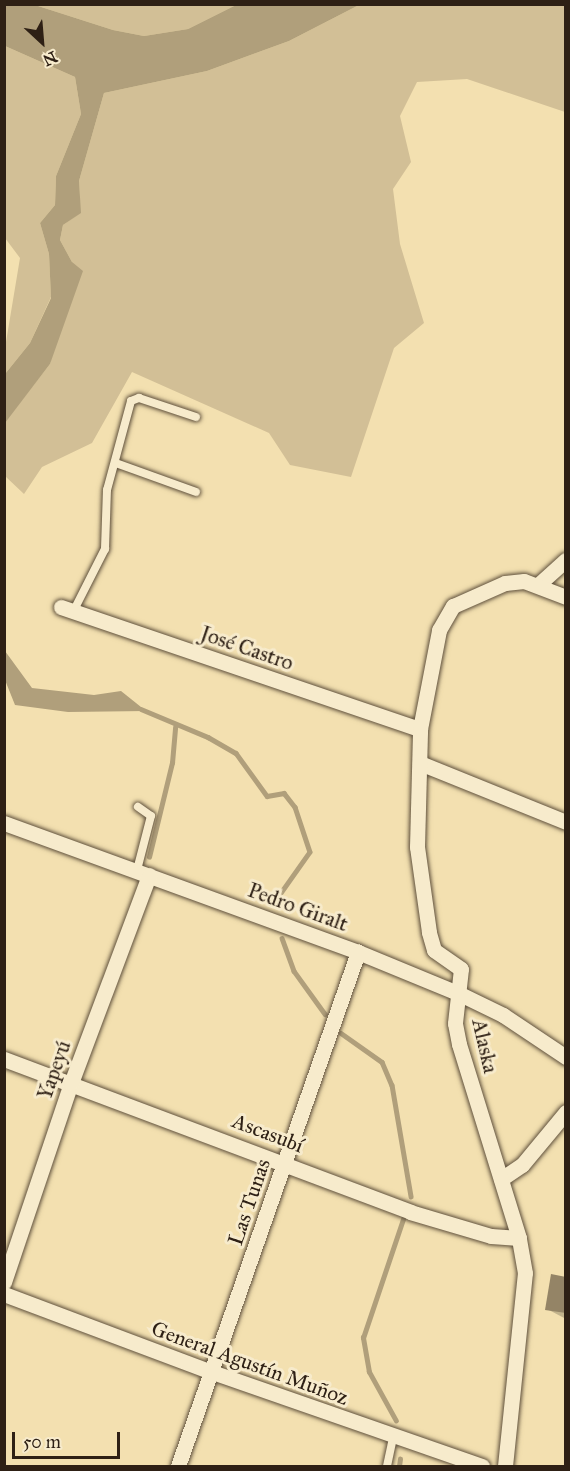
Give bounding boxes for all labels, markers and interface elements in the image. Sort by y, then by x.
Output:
north arrow [12,12,72,72]
text: N [40,47,60,70]
street label: José Castro [197,620,297,676]
street label: Pedro Giralt [244,877,352,937]
street label: Alaska [467,1016,503,1076]
street label: Yapeyú [32,1037,76,1103]
street label: Ascasubí [229,1108,307,1158]
street label: Las Tunas [222,1155,276,1249]
street label: General Agustín Muñoz [148,1316,352,1410]
scale bar [15,1420,123,1458]
text: 50 m [23,1431,61,1453]

